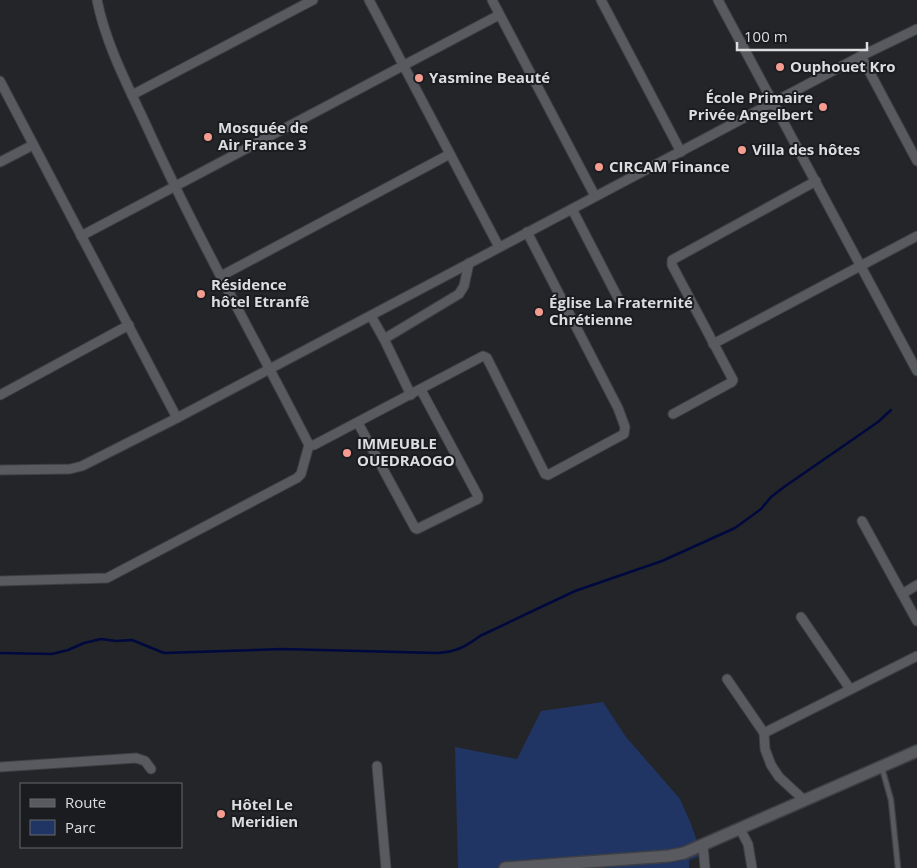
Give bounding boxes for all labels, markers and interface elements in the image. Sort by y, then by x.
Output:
scale bar [737,20,867,52]
text: 100 m [744,26,788,46]
place label: Ouphouet Kro [790,56,896,76]
marker: Ouphouet Kro [774,61,786,73]
place label: Yasmine Beauté [429,67,550,87]
marker: Yasmine Beauté [413,72,425,84]
place label: École Primaire Privée Angelbert [688,87,813,124]
marker: École Primaire Privée Angelbert [817,101,829,113]
place label: Mosquée de Air France 3 [218,117,308,154]
marker: Mosquée de Air France 3 [202,131,214,143]
place label: Villa des hôtes [752,139,860,159]
marker: Villa des hôtes [736,144,748,156]
place label: CIRCAM Finance [609,156,730,176]
marker: CIRCAM Finance [593,161,605,173]
place label: Résidence hôtel Etranfê [211,274,309,311]
marker: Résidence hôtel Etranfê [195,288,207,300]
place label: Église La Fraternité Chrétienne [549,292,693,329]
marker: Église La Fraternité Chrétienne [533,306,545,318]
place label: IMMEUBLE OUEDRAOGO [357,433,455,470]
marker: IMMEUBLE OUEDRAOGO [341,447,353,459]
legend [20,783,182,848]
text: Route [65,792,106,812]
place label: Hôtel Le Meridien [231,794,298,831]
marker: Hôtel Le Meridien [215,808,227,820]
text: Parc [65,817,96,837]

